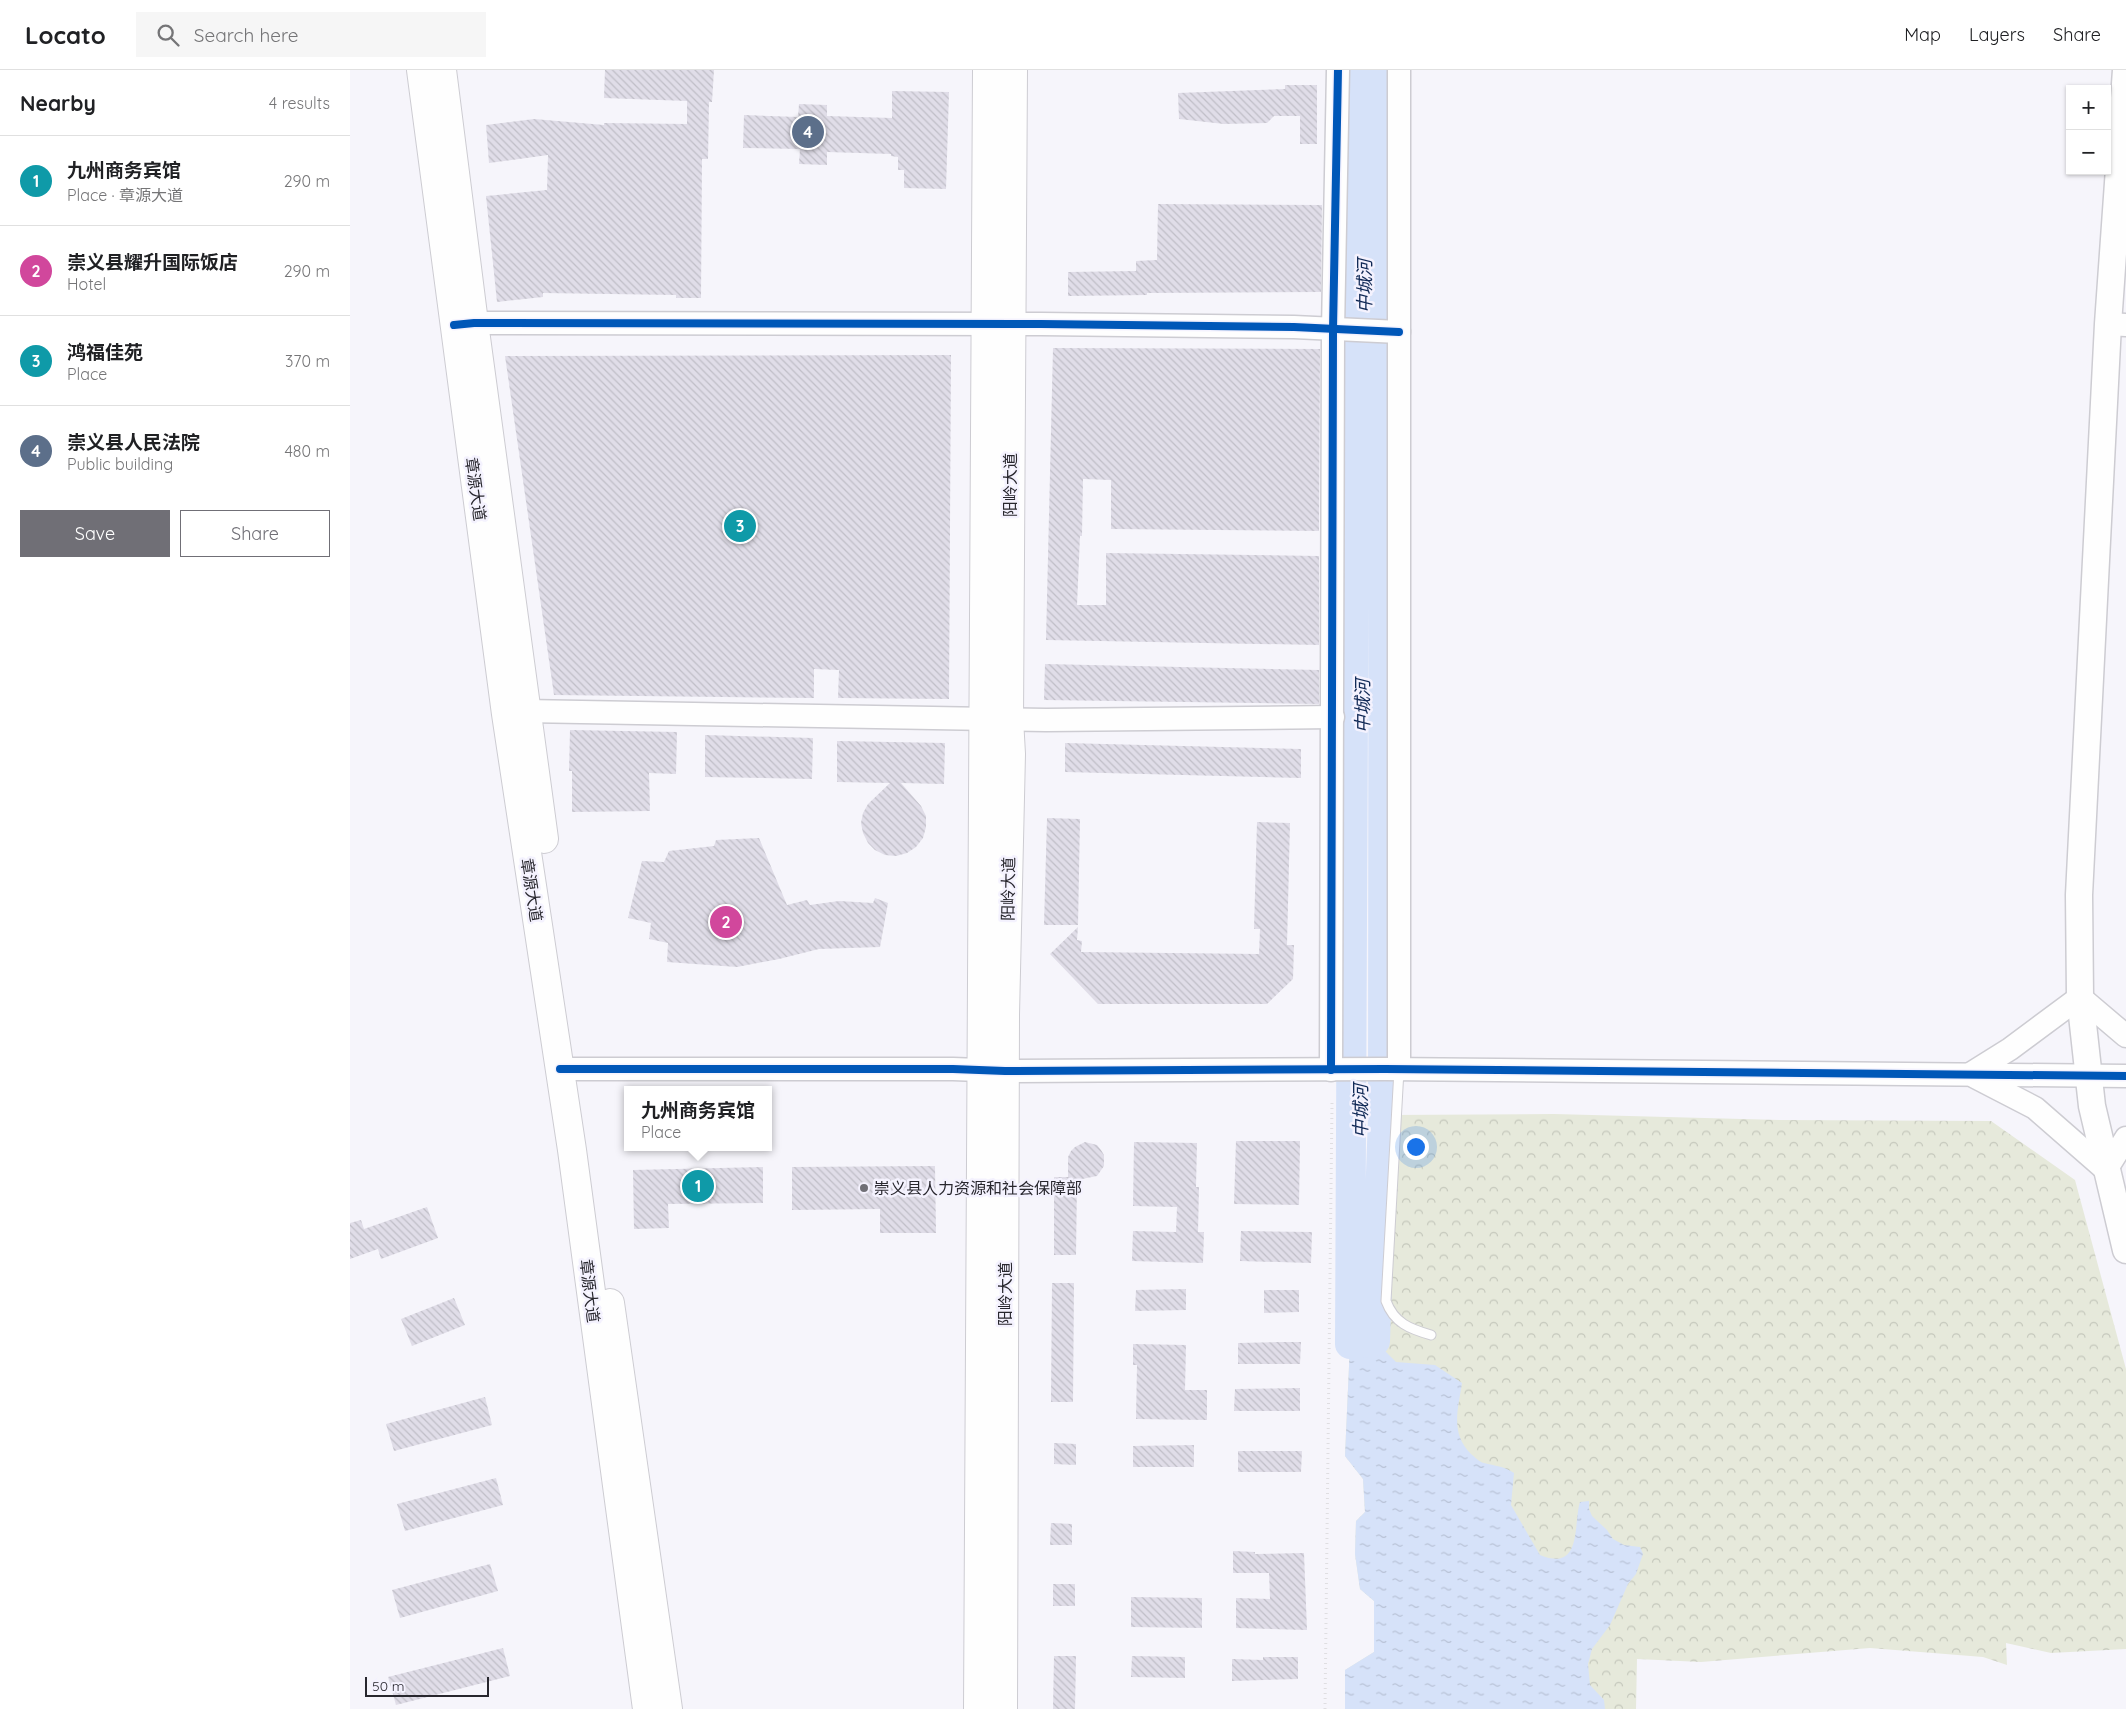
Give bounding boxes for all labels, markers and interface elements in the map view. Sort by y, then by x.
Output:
search box [136,12,486,57]
text: Locato [25,20,106,50]
icon: search [154,21,182,49]
text: Search here [194,23,299,47]
text: Map [1904,23,1941,46]
text: Layers [1969,23,2025,46]
text: Share [2053,23,2101,46]
map controls [2066,85,2111,175]
button: + [2066,85,2111,130]
text: Nearby [20,90,96,116]
text: 4 results [269,93,330,113]
pin: 4 [792,113,824,151]
button: − [2066,130,2111,175]
text: 九州商务宾馆 [67,158,181,182]
text: 1 [33,171,39,191]
text: 290 m [284,171,330,191]
text: Place · 章源大道 [67,185,183,205]
text: 崇义县耀升国际饭店 [67,250,238,274]
water label: 中城河 [1353,256,1376,313]
text: 2 [31,261,41,281]
text: 290 m [284,261,330,281]
text: Hotel [67,274,106,294]
text: 鸿福佳苑 [67,340,143,364]
text: 3 [32,351,40,371]
text: 370 m [285,351,330,371]
text: Place [67,364,107,384]
text: 崇义县人民法院 [67,430,200,454]
text: 4 [31,441,41,461]
text: 480 m [284,441,330,461]
street label: 阳岭大道 [1000,453,1020,517]
text: Public building [67,454,173,474]
street label: 章源大道 [462,456,490,522]
pin: 3 [724,507,756,545]
button: Save [20,510,170,557]
button: Share [180,510,330,557]
water label: 中城河 [1351,676,1374,733]
street label: 章源大道 [517,857,547,923]
street label: 阳岭大道 [997,857,1019,921]
pin: 2 [710,903,742,941]
water label: 中城河 [1349,1081,1372,1138]
popup [624,1086,772,1151]
text: 九州商务宾馆 [641,1098,755,1122]
text: Place [641,1122,681,1142]
your location [1403,1134,1429,1160]
pin: 1 [682,1167,714,1205]
place label: 崇义县人力资源和社会保障部 [874,1178,1082,1198]
marker: 崇义县人力资源和社会保障部 [858,1182,870,1194]
street label: 章源大道 [576,1258,604,1324]
street label: 阳岭大道 [995,1262,1015,1326]
scale bar [365,1674,489,1697]
text: 50 m [372,1677,405,1695]

